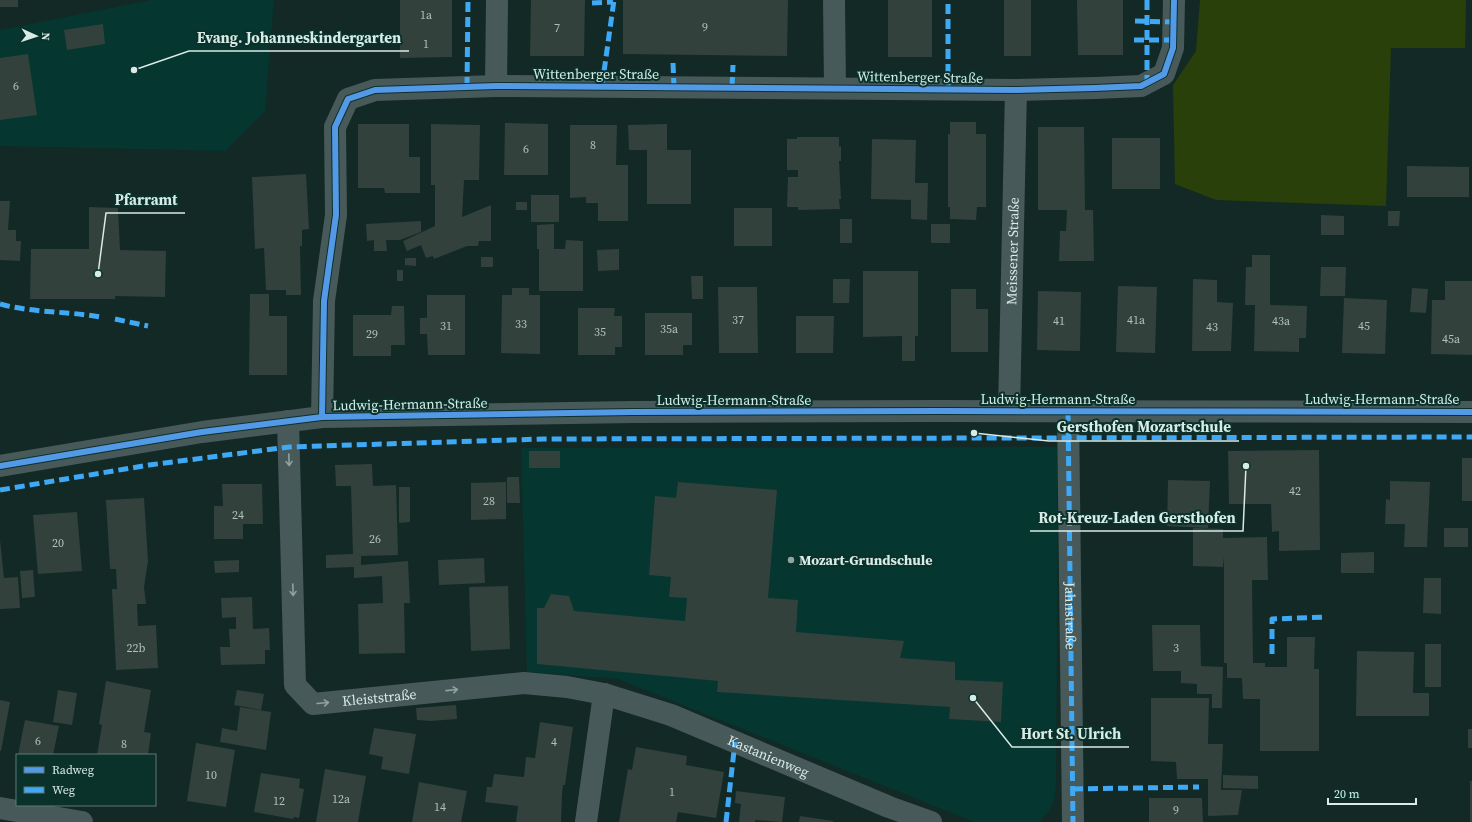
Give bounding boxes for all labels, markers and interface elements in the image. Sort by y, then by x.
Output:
house number: 1a [420,7,433,23]
north arrow [16,16,56,56]
house number: 9 [702,19,708,35]
house number: 7 [554,20,560,36]
callout: Evang. Johanneskindergarten [189,24,409,51]
text: Evang. Johanneskindergarten [197,27,401,48]
text: N [38,32,53,41]
house number: 1 [423,36,429,52]
street label: Wittenberger Straße [533,64,659,84]
street label: Wittenberger Straße [857,66,983,88]
house number: 6 [13,78,19,94]
house number: 8 [590,137,596,153]
house number: 6 [523,141,529,157]
callout: Pfarramt [106,186,185,213]
text: Pfarramt [115,189,178,210]
street label: Meissener Straße [1001,197,1024,305]
house number: 37 [732,312,744,328]
house number: 41a [1127,312,1146,328]
house number: 41 [1053,313,1065,329]
house number: 43a [1272,313,1291,329]
house number: 33 [515,316,527,332]
house number: 31 [440,318,452,334]
house number: 45 [1358,318,1370,334]
house number: 43 [1206,319,1218,335]
house number: 35a [660,321,679,337]
house number: 35 [594,324,606,340]
house number: 29 [366,326,378,342]
house number: 45a [1442,331,1461,347]
street label: Ludwig-Hermann-Straße [980,389,1136,409]
street label: Ludwig-Hermann-Straße [1304,389,1460,409]
street label: Ludwig-Hermann-Straße [656,390,812,410]
street label: Ludwig-Hermann-Straße [332,393,488,415]
callout: Gersthofen Mozartschule [1049,414,1239,441]
text: Gersthofen Mozartschule [1057,416,1231,437]
one-way arrow [285,453,293,466]
house number: 42 [1289,483,1301,499]
house number: 28 [483,493,495,509]
callout: Rot-Kreuz-Laden Gersthofen [1030,504,1243,531]
house number: 24 [232,507,244,523]
text: Rot-Kreuz-Laden Gersthofen [1038,507,1236,528]
house number: 26 [369,531,381,547]
house number: 20 [52,535,64,551]
place label: Mozart-Grundschule [799,550,933,570]
marker: Mozart-Grundschule [786,555,796,565]
street label: Jahnstraße [1060,581,1081,650]
one-way arrow [289,583,297,596]
house number: 22b [127,640,146,656]
house number: 3 [1173,640,1179,656]
street label: Kleiststraße [341,684,417,711]
one-way arrow [445,686,458,694]
one-way arrow [316,699,329,706]
callout: Hort St. Ulrich [1012,720,1129,747]
text: Hort St. Ulrich [1021,723,1121,744]
street label: Kastanienweg [724,730,812,782]
house number: 6 [35,733,41,749]
house number: 4 [551,734,557,750]
house number: 8 [121,736,127,752]
legend [16,754,156,806]
text: Radweg [52,762,94,778]
house number: 10 [205,767,217,783]
scale bar [1328,780,1416,806]
text: Weg [52,782,75,798]
house number: 1 [669,784,675,800]
text: 20 m [1334,786,1360,802]
house number: 12a [332,791,351,807]
house number: 12 [273,793,285,809]
house number: 14 [434,799,446,815]
house number: 9 [1173,802,1179,818]

